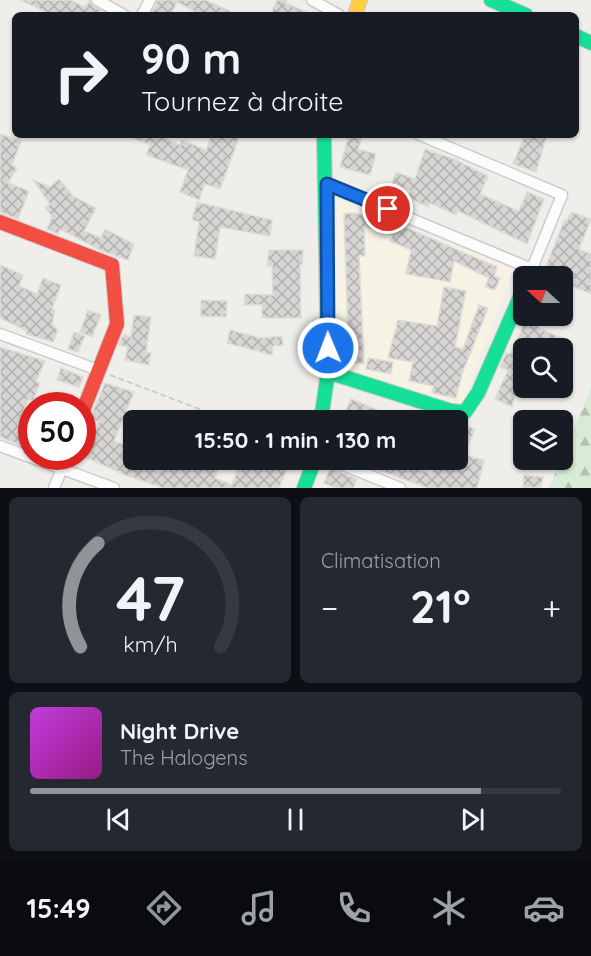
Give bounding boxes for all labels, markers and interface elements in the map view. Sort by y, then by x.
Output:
text: 90 m [141,32,241,85]
icon: right [42,36,120,114]
text: Tournez à droite [141,84,344,118]
pin [362,183,413,234]
icon: arrive [371,192,404,225]
north arrow [513,266,573,326]
map controls [513,266,573,470]
position arrow [296,316,360,380]
button: search [513,338,573,398]
speed limit sign: 50 [18,392,96,470]
button: layers [513,410,573,470]
text: 15:50 · 1 min · 130 m [195,426,396,454]
text: Climatisation [321,548,441,573]
text: 47 [115,559,185,637]
text: 21° [410,578,471,634]
text: − [321,587,338,628]
text: + [542,587,561,628]
text: km/h [123,631,177,657]
text: Night Drive [120,717,239,745]
text: The Halogens [120,745,248,770]
icon: previous [102,803,135,836]
icon: pause [279,803,312,836]
icon: next [456,803,489,836]
icon: directions [143,887,185,929]
icon: music [238,887,280,929]
icon: phone [333,887,375,929]
icon: climate [428,887,470,929]
icon: car [523,887,565,929]
text: 15:49 [26,891,91,925]

